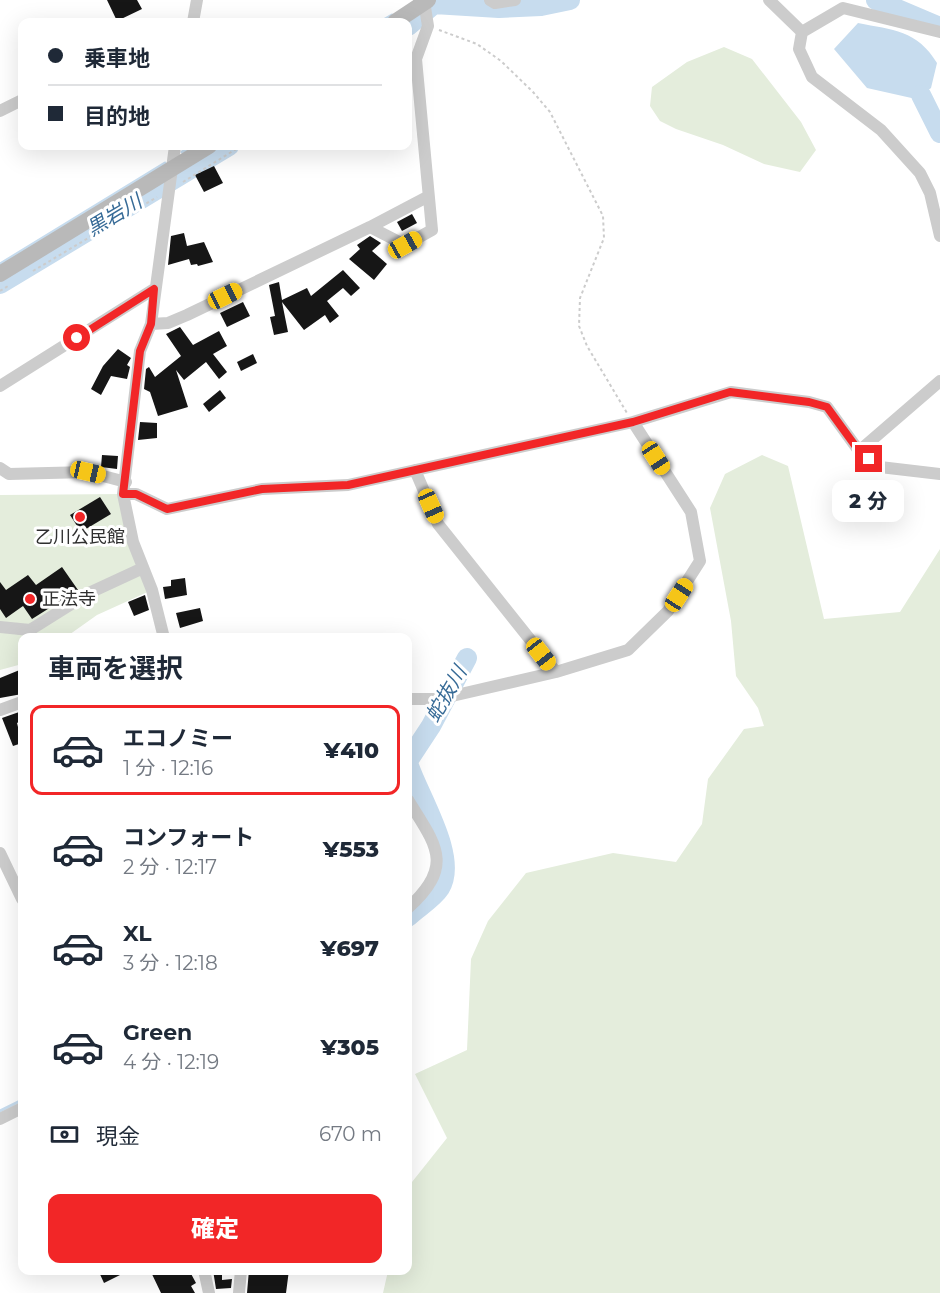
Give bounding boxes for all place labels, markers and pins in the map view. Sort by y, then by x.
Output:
marker: 乙川公民館 [73,510,87,524]
place label: 乙川公民館 [35,526,125,548]
place label: 正法寺 [42,588,96,610]
marker: 正法寺 [23,592,37,606]

